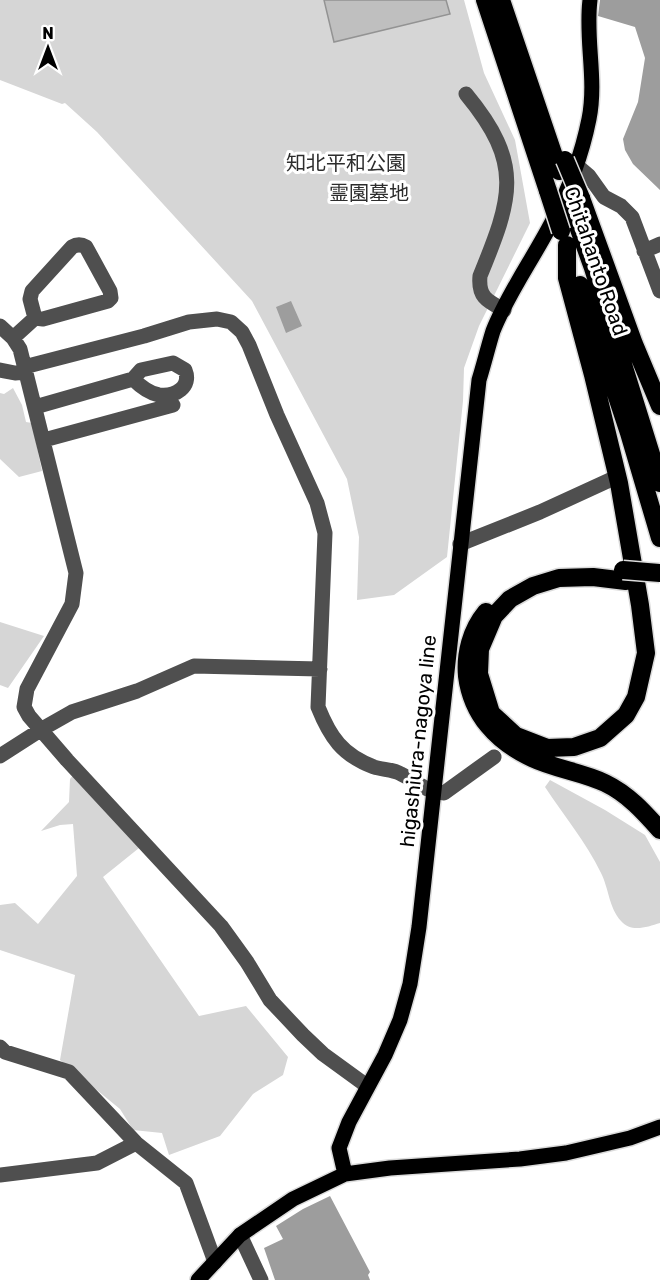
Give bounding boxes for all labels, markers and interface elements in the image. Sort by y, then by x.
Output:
north arrow [18,18,78,78]
text: N [42,24,54,43]
park label: 知北平和公園 [286,151,406,175]
park label: 霊園墓地 [329,181,409,205]
street label: Chitahanto Road [559,183,633,339]
street label: higashiura-nagoya line [395,634,441,848]

